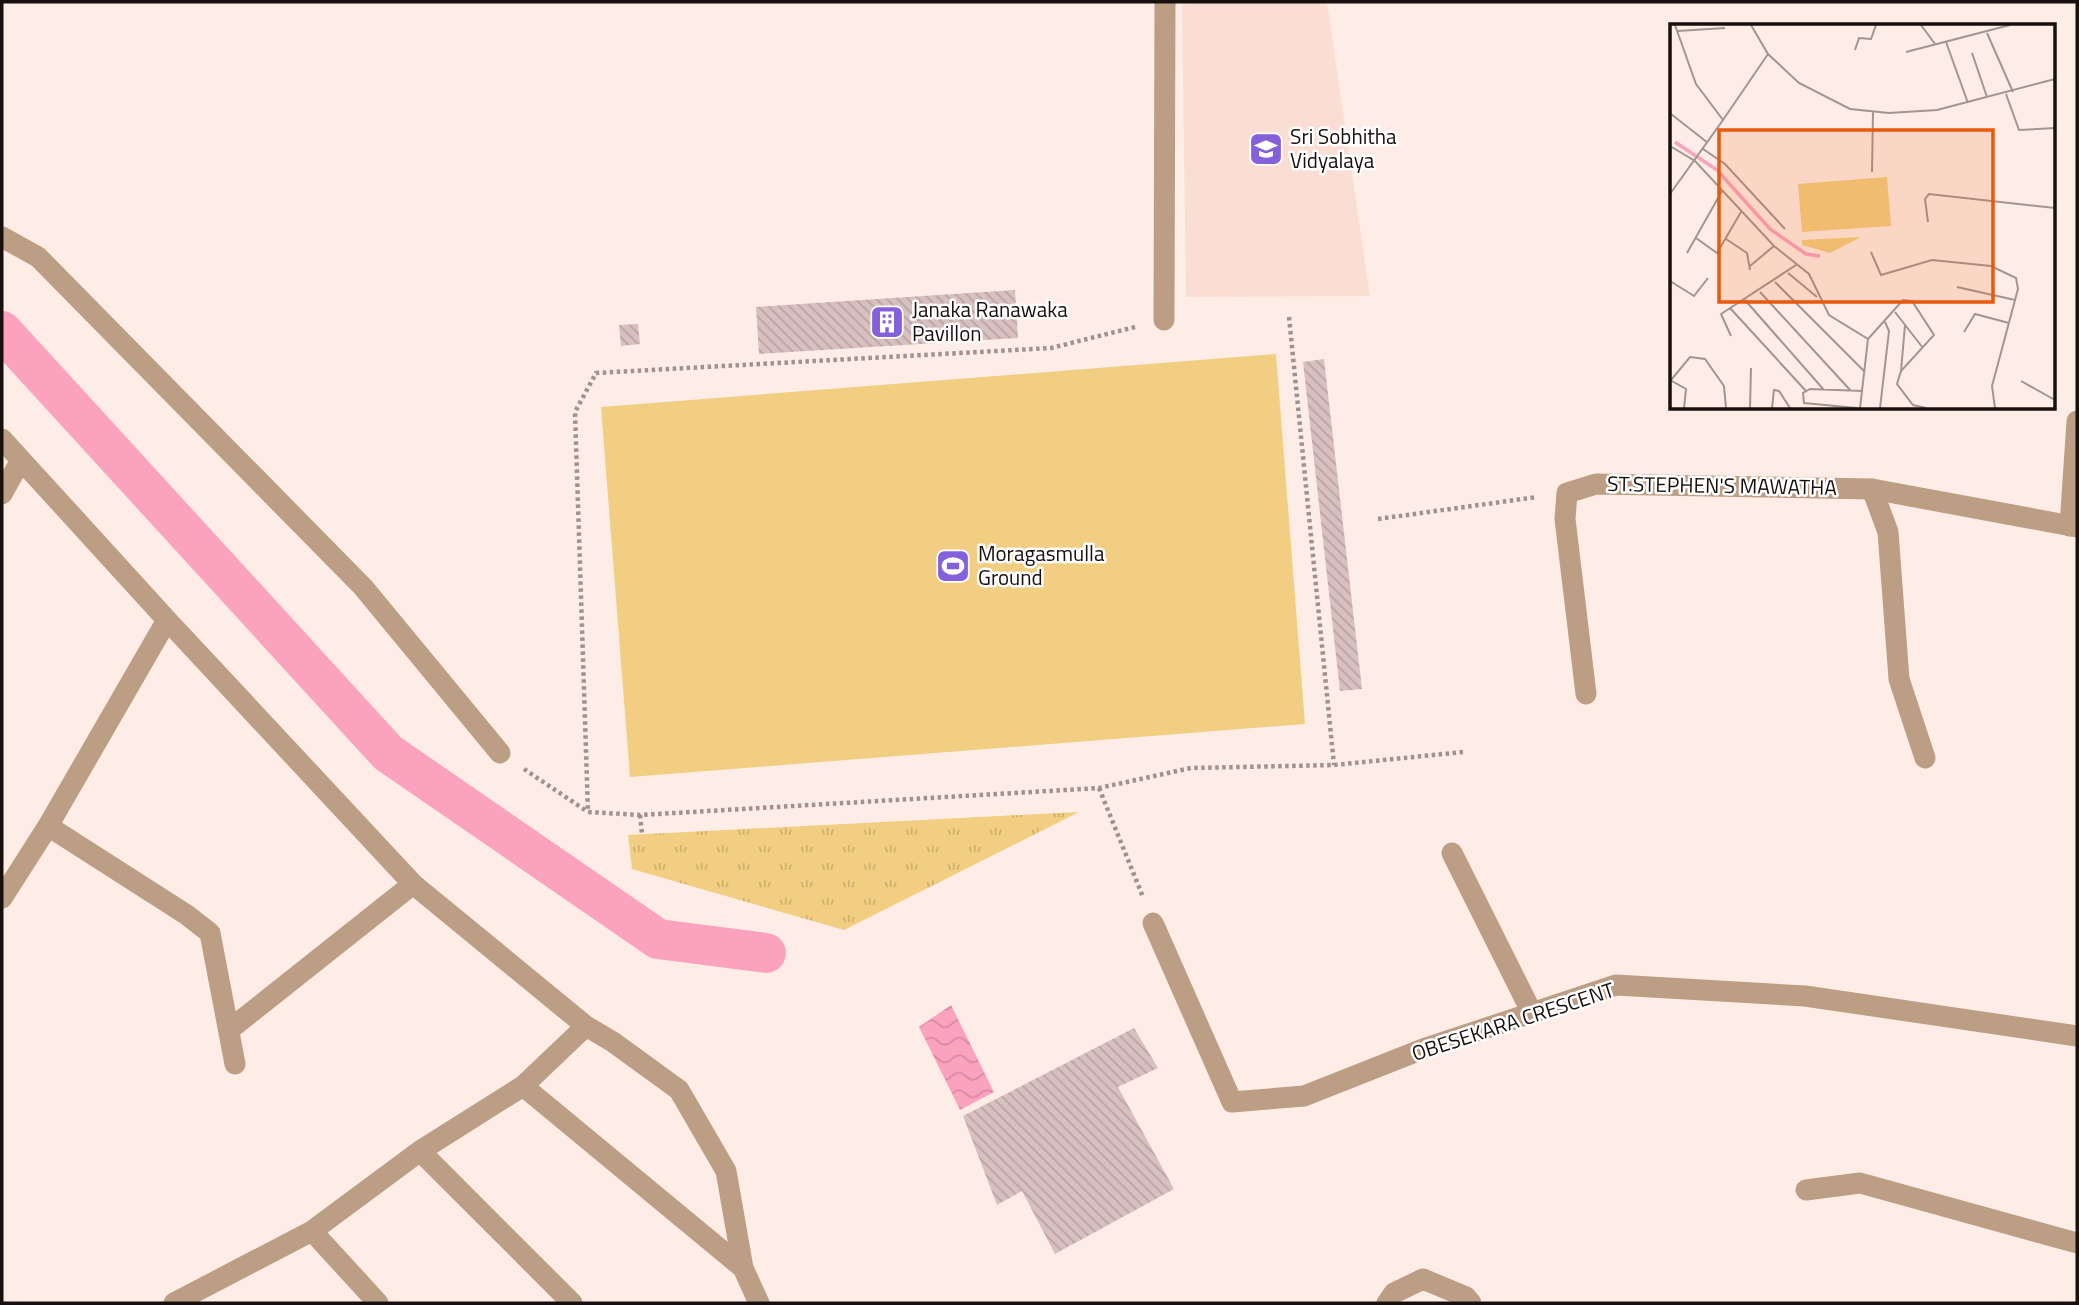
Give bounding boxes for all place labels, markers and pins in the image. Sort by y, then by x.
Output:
place label: Sri Sobhitha Vidyalaya [1290,120,1397,176]
school or university icon: Sri Sobhitha Vidyalaya [1247,130,1285,168]
place label: Janaka Ranawaka Pavillon [912,293,1068,349]
building icon: Janaka Ranawaka Pavillon [868,303,906,341]
place label: Moragasmulla Ground [978,537,1105,593]
sports icon: Moragasmulla Ground [934,547,972,585]

